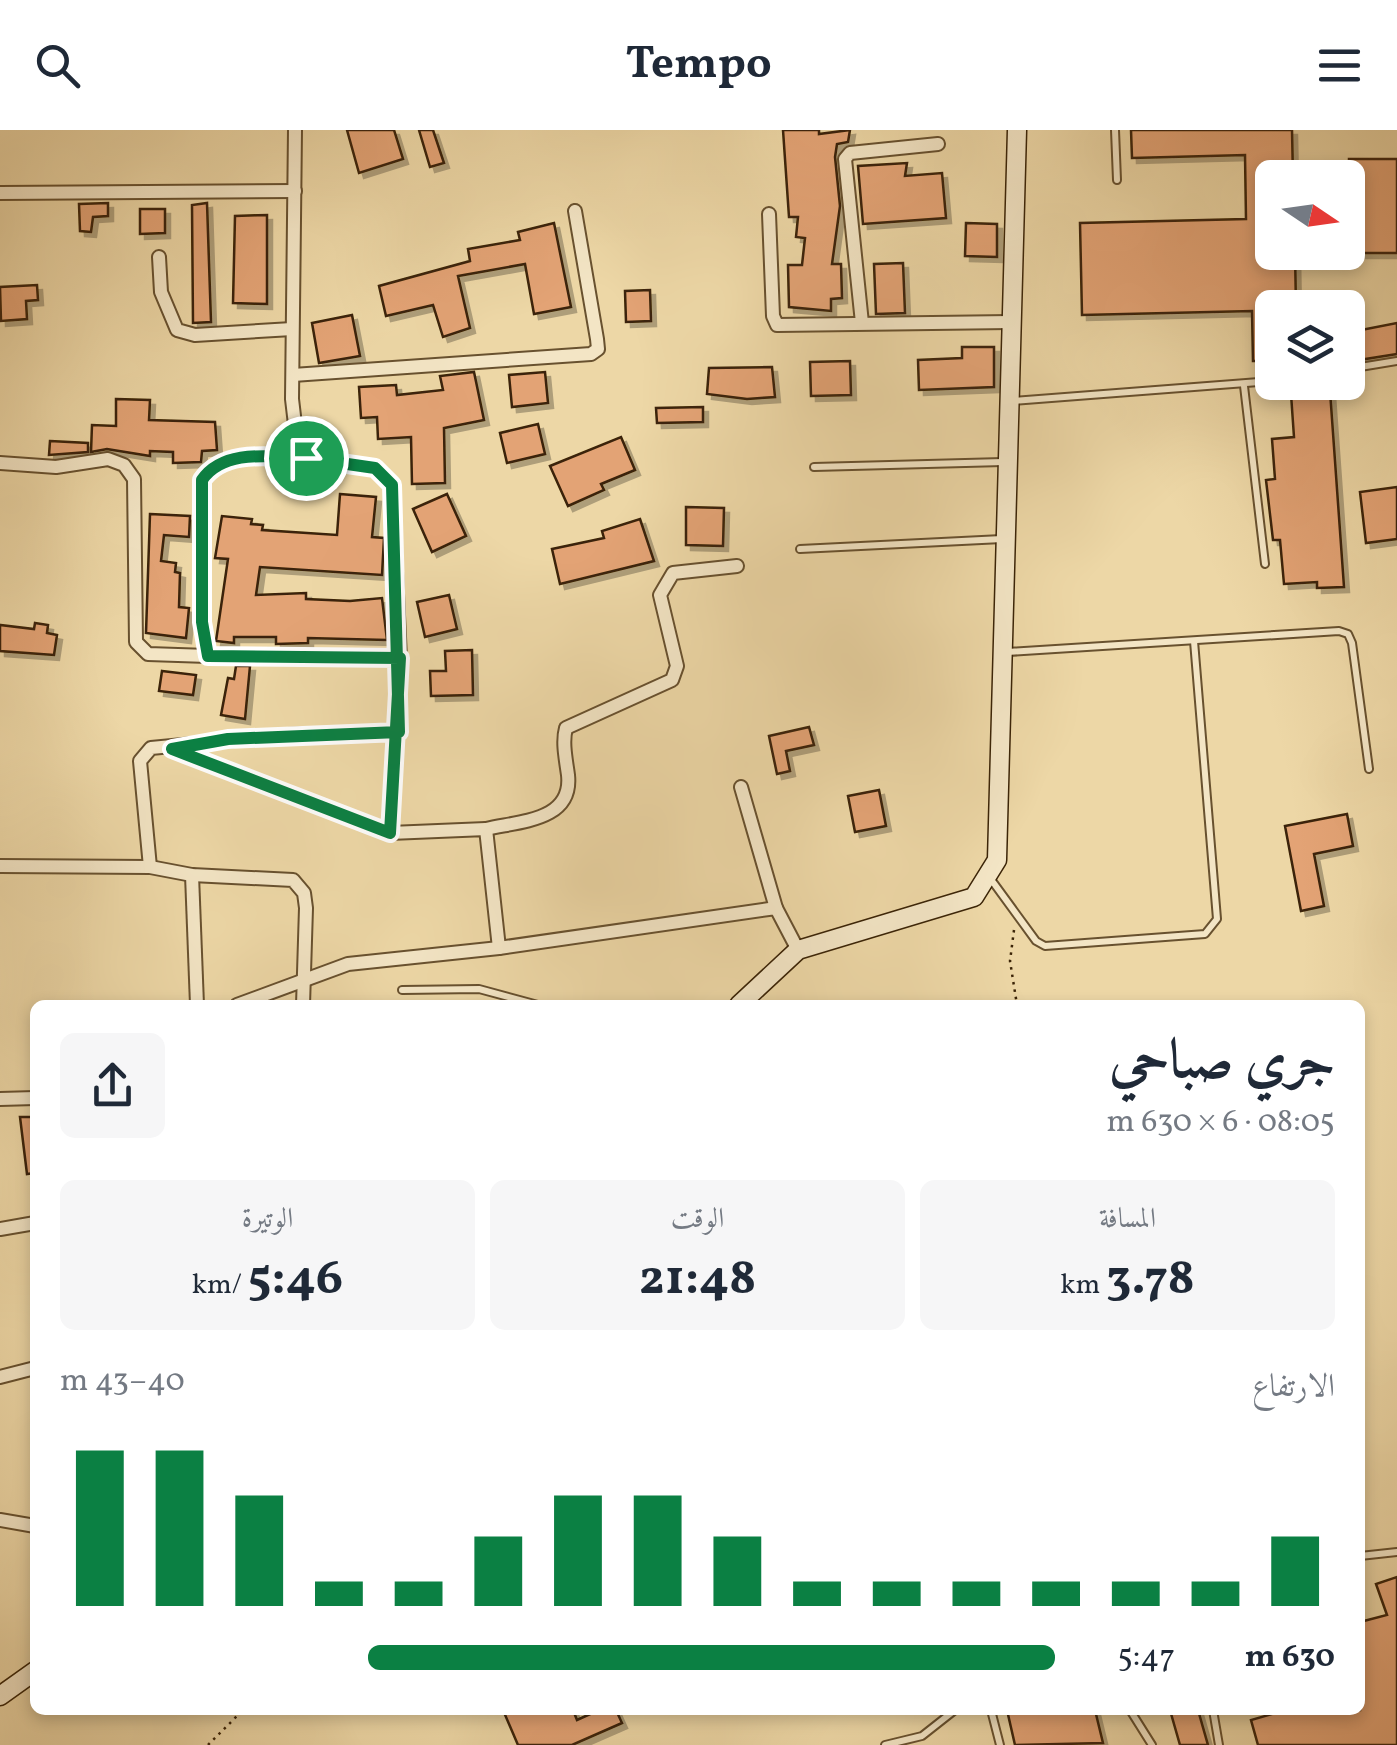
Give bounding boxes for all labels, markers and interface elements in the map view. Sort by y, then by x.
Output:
text: Tempo [625,34,772,97]
icon: search [30,38,85,93]
icon: menu [1312,38,1367,93]
north arrow [1255,160,1365,270]
map controls [1255,160,1365,400]
button: layers [1255,290,1365,400]
pin [264,416,349,501]
icon: arrive [279,431,334,486]
text: جري صباحي [1109,1025,1335,1101]
button: share [60,1033,165,1138]
text: 08:05 · 6 × 630 m [1106,1101,1335,1145]
text: الوتيرة [242,1200,293,1239]
text: الوقت [671,1200,724,1239]
text: المسافة [1099,1200,1156,1239]
text: 5:46 [248,1245,343,1315]
text: 21:48 [639,1245,756,1315]
text: 3.78 [1106,1245,1195,1315]
text: /km [192,1266,248,1305]
text: km [1060,1266,1106,1305]
text: 40–43 m [60,1360,185,1404]
text: الارتفاع [1252,1366,1335,1410]
text: 5:47 [1117,1636,1175,1680]
text: 630 m [1245,1636,1335,1680]

